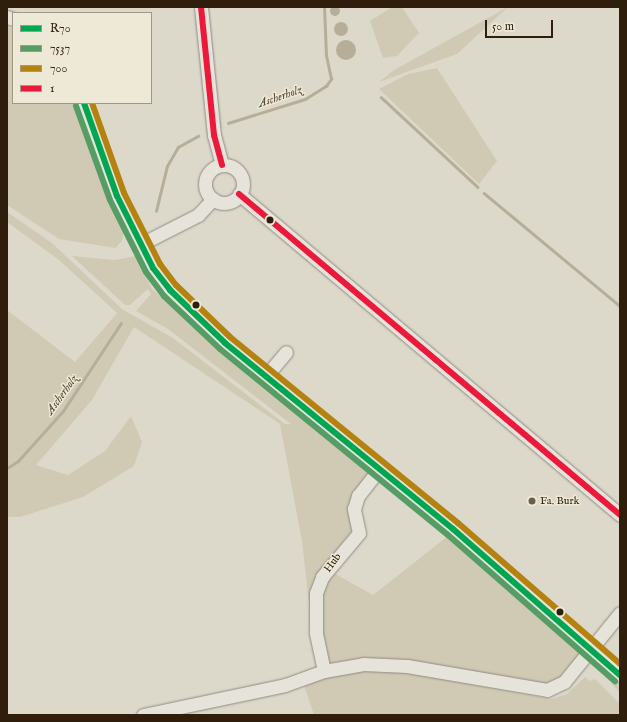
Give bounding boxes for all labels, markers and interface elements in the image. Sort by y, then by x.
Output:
legend [12,12,152,104]
scale bar [487,12,555,38]
text: 50 m [492,19,514,34]
text: R70 [50,21,71,36]
text: 7537 [50,41,70,56]
text: 700 [50,61,67,76]
text: 1 [50,81,54,96]
water label: Ascherholz [256,83,304,111]
unlabelled marker [265,215,275,225]
unlabelled marker [191,300,201,310]
water label: Ascherholz [43,372,81,418]
place label: Fa. Burk [540,494,579,508]
marker: Fa. Burk [527,496,537,506]
street label: Hub [322,551,344,575]
unlabelled marker [555,607,565,617]

